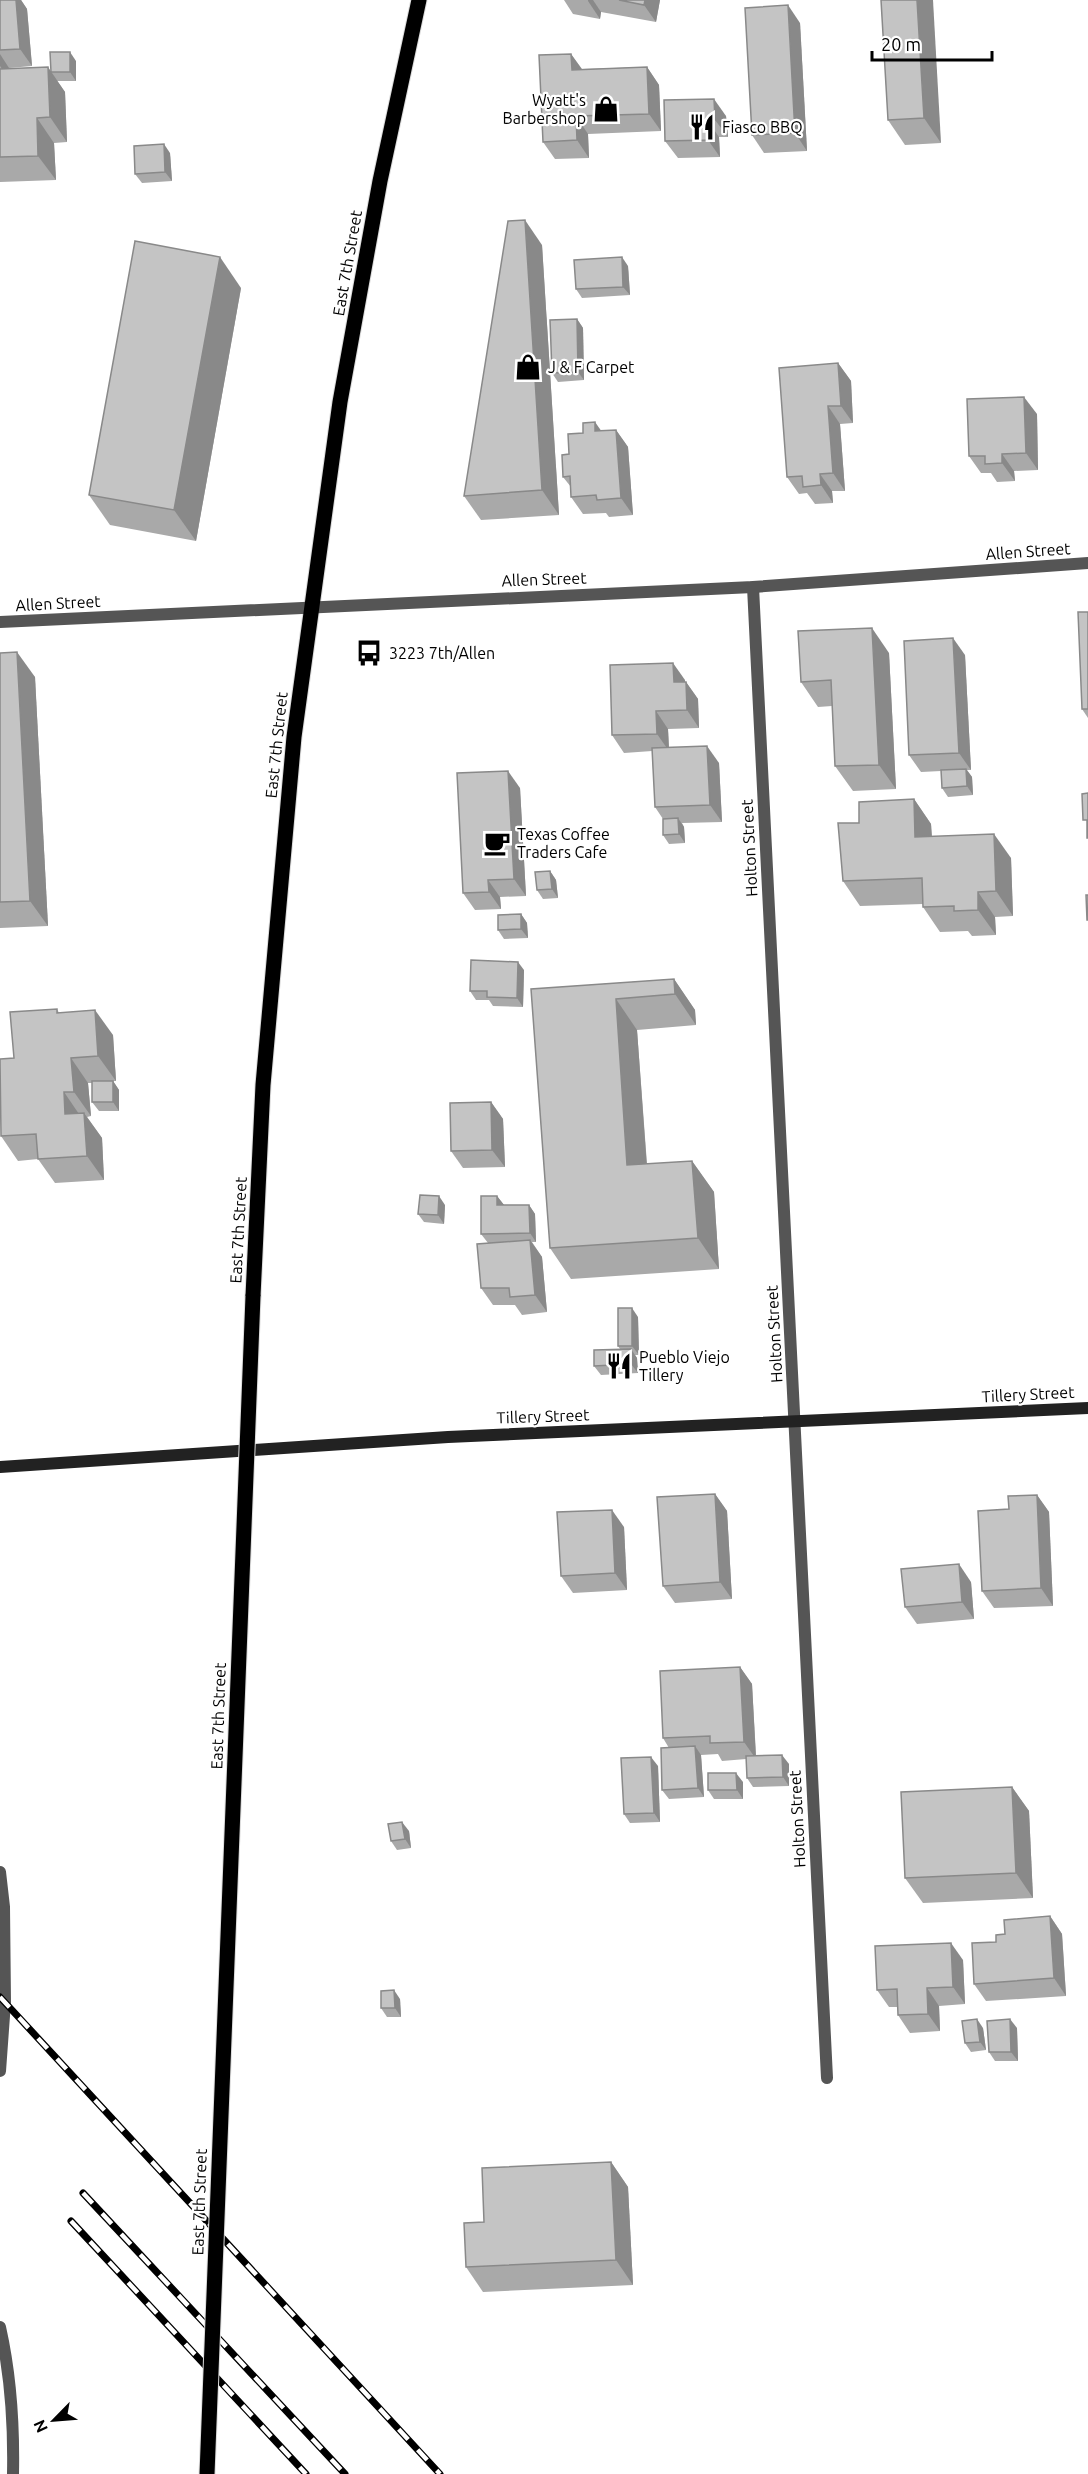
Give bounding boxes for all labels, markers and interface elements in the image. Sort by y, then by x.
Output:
scale bar [872,24,992,62]
text: 20 m [881,34,921,54]
place label: Wyatt's Barbershop [502,91,586,127]
shop icon: Wyatt's Barbershop [591,94,621,124]
restaurant icon: Fiasco BBQ [687,112,717,142]
place label: Fiasco BBQ [722,118,803,136]
street label: East 7th Street [329,208,365,317]
shop icon: J & F Carpet [513,352,543,382]
place label: J & F Carpet [548,358,635,376]
street label: Allen Street [985,539,1072,563]
street label: Allen Street [501,568,588,589]
street label: Allen Street [15,592,102,614]
bus stop icon: 3223 7th/Allen [354,638,384,668]
place label: 3223 7th/Allen [389,644,495,662]
street label: East 7th Street [261,690,291,799]
street label: Holton Street [737,798,761,897]
place label: Texas Coffee Traders Cafe [517,825,610,861]
cafe icon: Texas Coffee Traders Cafe [482,828,512,858]
street label: East 7th Street [226,1175,250,1284]
street label: Holton Street [762,1284,786,1383]
place label: Pueblo Viejo Tillery [639,1348,730,1384]
restaurant icon: Pueblo Viejo Tillery [604,1351,634,1381]
street label: Tillery Street [981,1383,1076,1405]
street label: Tillery Street [496,1405,590,1427]
street label: East 7th Street [207,1662,229,1770]
street label: Holton Street [785,1769,809,1868]
street label: East 7th Street [188,2148,210,2256]
north arrow [24,2390,84,2450]
text: N [30,2417,51,2436]

